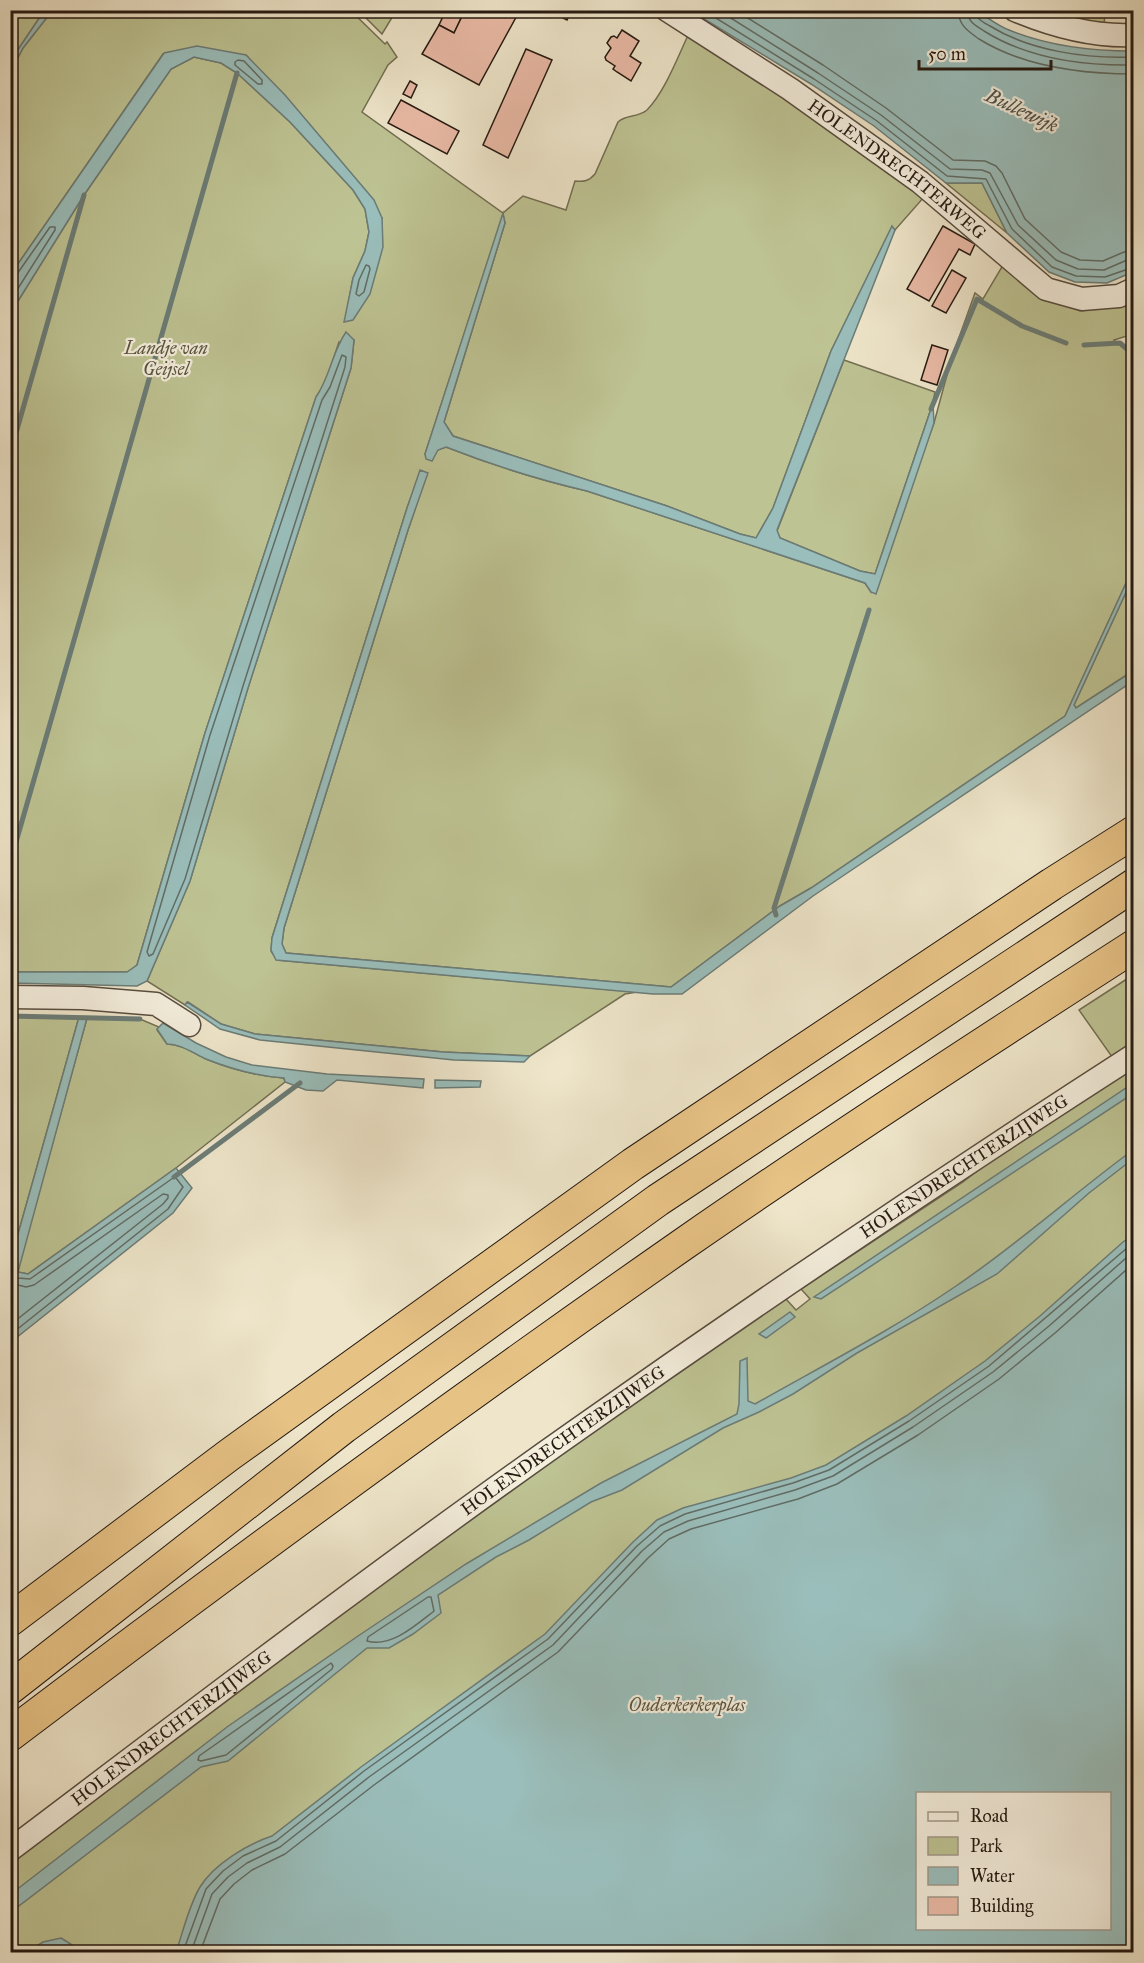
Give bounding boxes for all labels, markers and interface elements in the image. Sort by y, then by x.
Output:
scale bar [919,33,1051,71]
text: 50 m [928,43,966,65]
water label: Bullewijk [981,82,1062,137]
street label: HOLENDRECHTERWEG [804,94,990,244]
park label: Landje van Geijsel [123,337,208,380]
street label: HOLENDRECHTERZIJWEG [856,1090,1072,1243]
street label: HOLENDRECHTERZIJWEG [456,1361,669,1520]
street label: HOLENDRECHTERZIJWEG [67,1646,276,1811]
park label: Ouderkerkerplas [629,1694,746,1717]
legend [916,1792,1111,1930]
text: Road [970,1805,1008,1827]
text: Park [970,1835,1003,1857]
text: Water [970,1865,1015,1887]
text: Building [970,1895,1034,1918]

